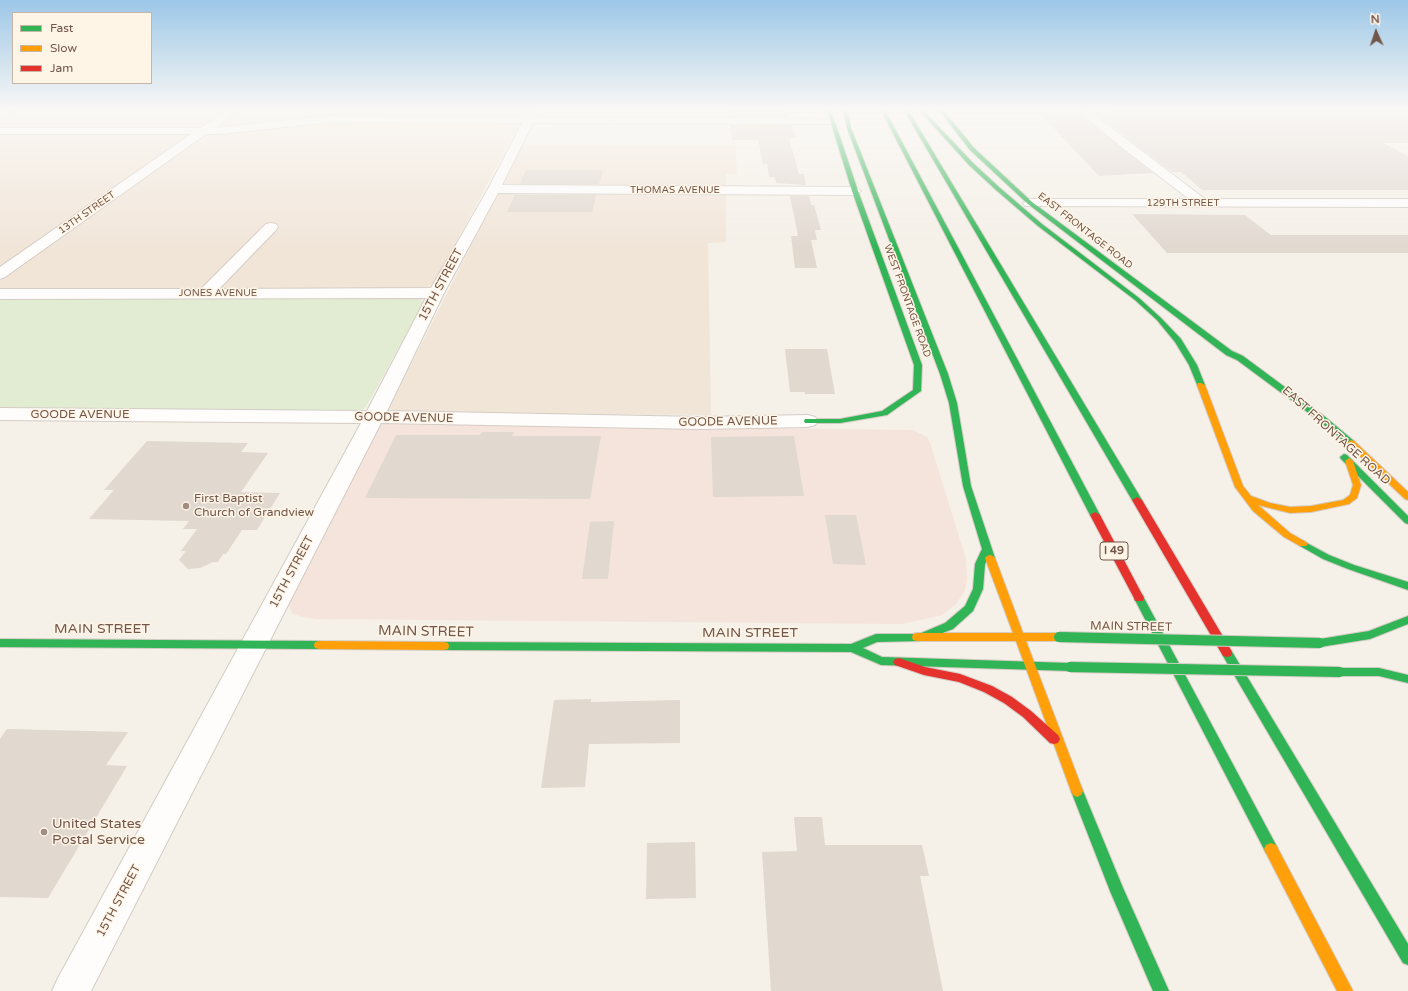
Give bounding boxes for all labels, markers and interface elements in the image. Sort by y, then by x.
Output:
legend [12,12,152,84]
north arrow [1356,12,1396,52]
text: N [1371,13,1380,26]
text: Fast [50,21,73,35]
text: Slow [50,41,77,55]
text: Jam [50,61,73,75]
street label: THOMAS AVENUE [630,184,720,196]
street label: 13TH STREET [56,189,118,237]
street label: EAST FRONTAGE ROAD [1035,190,1135,272]
street label: 129TH STREET [1147,197,1219,209]
street label: WEST FRONTAGE ROAD [881,243,933,359]
street label: 15TH STREET [416,246,466,324]
street label: JONES AVENUE [179,287,257,299]
street label: EAST FRONTAGE ROAD [1279,384,1393,488]
street label: GOODE AVENUE [30,408,130,422]
street label: GOODE AVENUE [354,410,454,426]
street label: GOODE AVENUE [678,414,778,430]
place label: First Baptist Church of Grandview [194,492,314,520]
marker: First Baptist Church of Grandview [181,501,191,511]
street label: 15TH STREET [267,533,317,611]
road number: I 49 [1100,542,1128,560]
street label: MAIN STREET [1090,619,1172,635]
street label: MAIN STREET [54,621,150,637]
street label: MAIN STREET [378,623,474,641]
street label: MAIN STREET [702,625,798,641]
place label: United States Postal Service [52,816,145,848]
marker: United States Postal Service [39,827,49,837]
street label: 15TH STREET [94,862,144,940]

